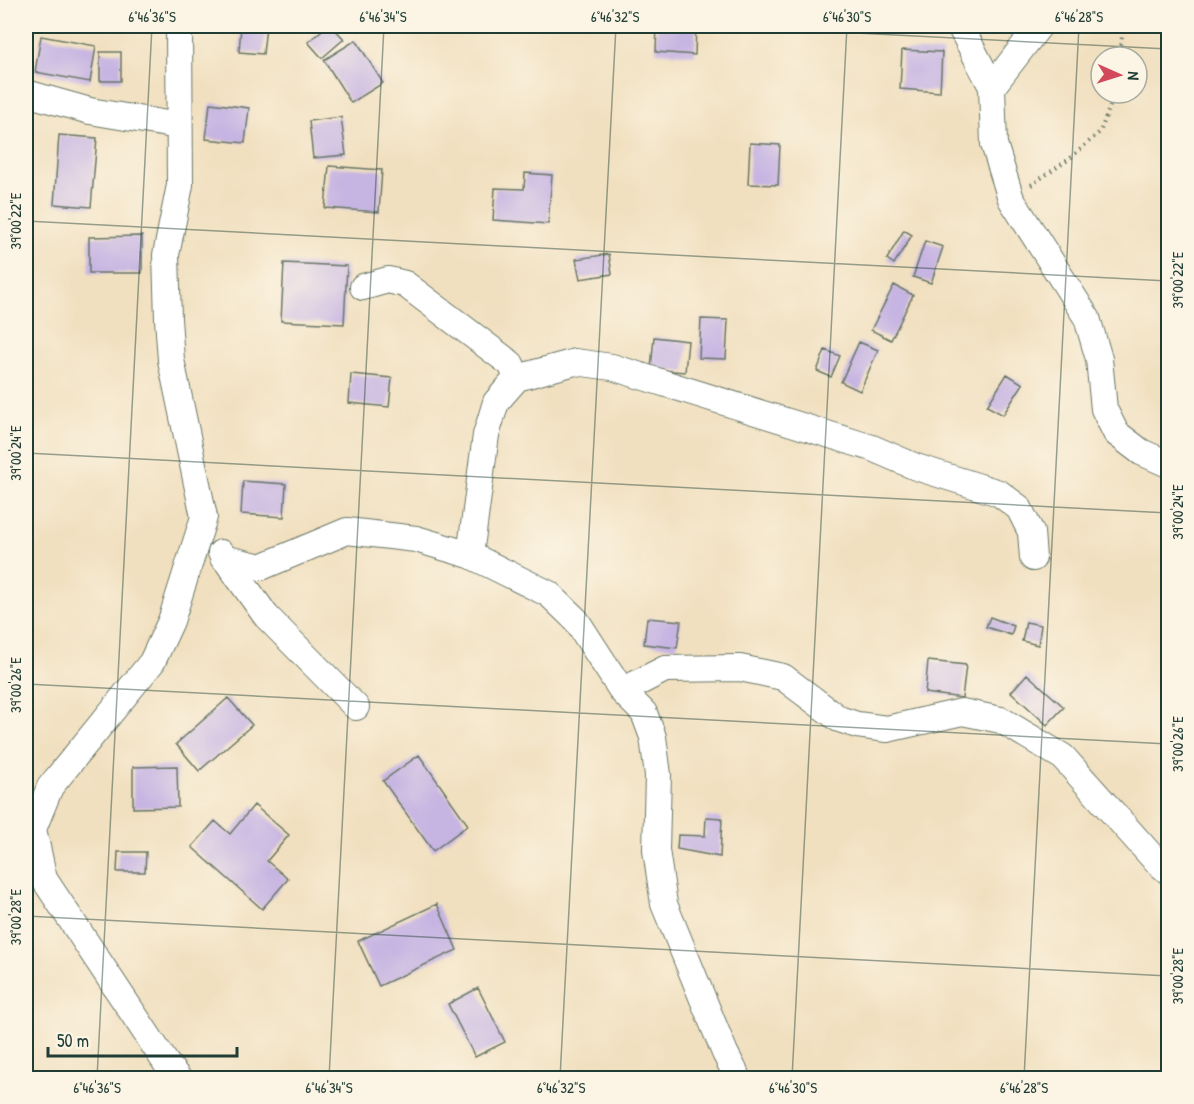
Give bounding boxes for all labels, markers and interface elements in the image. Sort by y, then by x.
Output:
text: 6°46'36"S [128,6,176,27]
text: 6°46'34"S [359,6,407,27]
text: 6°46'32"S [591,6,639,27]
text: 6°46'30"S [823,6,871,27]
text: 6°46'28"S [1055,6,1103,27]
north arrow [1089,45,1149,105]
text: N [1123,71,1145,81]
text: 39°00'22"E [5,192,26,249]
text: 39°00'22"E [1167,251,1188,308]
text: 39°00'24"E [5,425,26,481]
text: 39°00'24"E [1167,484,1188,540]
text: 39°00'26"E [5,657,26,713]
text: 39°00'26"E [1167,716,1188,772]
text: 39°00'28"E [5,888,26,945]
text: 39°00'28"E [1167,947,1188,1004]
scale bar [48,1020,237,1058]
text: 50 m [57,1028,89,1053]
text: 6°46'36"S [73,1077,121,1098]
text: 6°46'34"S [305,1077,353,1098]
text: 6°46'32"S [537,1077,585,1098]
text: 6°46'30"S [769,1077,817,1098]
text: 6°46'28"S [1000,1077,1048,1098]

